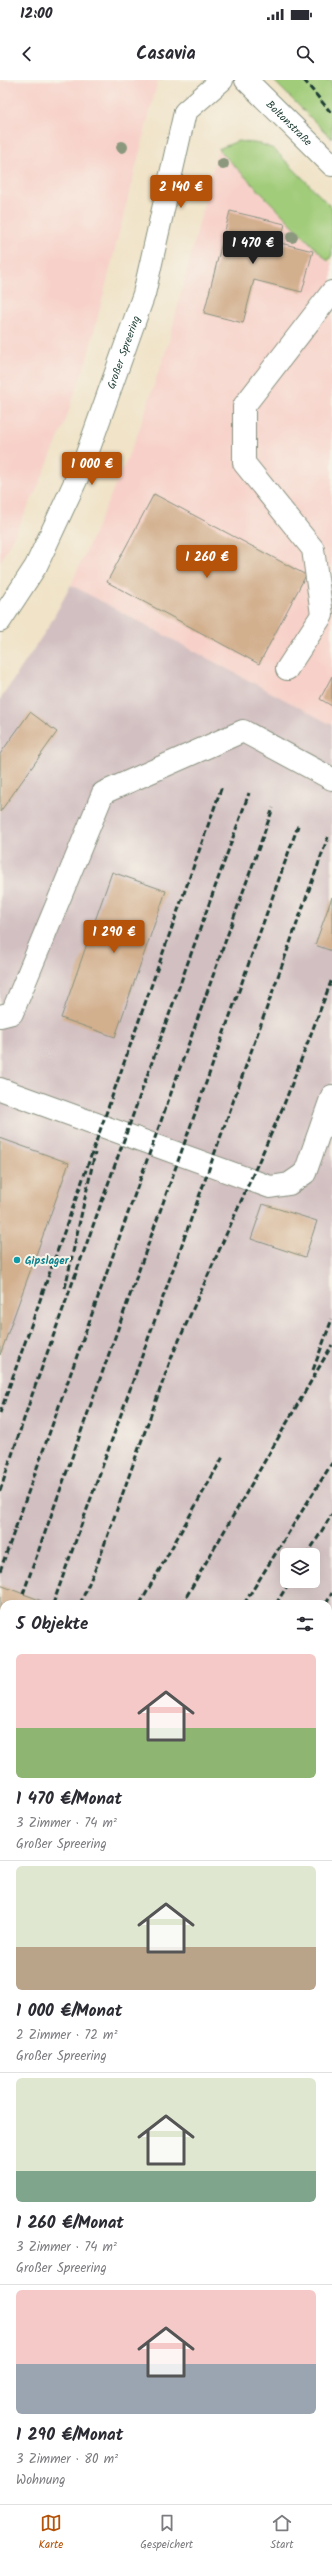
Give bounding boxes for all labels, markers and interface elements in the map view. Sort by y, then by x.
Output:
text: 12:00 [20,2,52,26]
text: Casavia [136,40,196,69]
icon: back [16,43,38,65]
icon: search [294,43,316,65]
street label: Boltonstraße [261,96,316,151]
pin: 2 140 € [144,175,218,209]
text: 2 140 € [159,177,203,198]
pin: 1 470 € [216,231,290,265]
text: 1 470 € [232,233,274,254]
street label: Großer Spreering [103,313,146,392]
pin: 1 000 € [55,452,129,486]
text: 1 000 € [71,454,113,475]
pin: 1 260 € [170,545,244,579]
text: 1 260 € [185,547,229,568]
pin: 1 290 € [77,920,151,954]
text: 1 290 € [92,922,136,943]
place label: Gipslager [25,1252,70,1270]
marker: Gipslager [12,1255,22,1265]
map controls [280,1548,320,1588]
button: layers [280,1548,320,1588]
text: 5 Objekte [16,1611,88,1638]
icon: filters [294,1613,316,1635]
icon: home [130,1680,202,1752]
text: 1 470 €/Monat [16,1786,122,1813]
text: 3 Zimmer · 74 m² [16,1813,117,1834]
text: Großer Spreering [16,1834,107,1855]
icon: home [130,1892,202,1964]
text: 1 000 €/Monat [16,1998,122,2025]
text: 2 Zimmer · 72 m² [16,2025,117,2046]
text: Großer Spreering [16,2046,107,2067]
icon: home [130,2104,202,2176]
text: 1 260 €/Monat [16,2210,124,2237]
text: 3 Zimmer · 74 m² [16,2237,117,2258]
text: Großer Spreering [16,2258,107,2279]
icon: home [130,2316,202,2388]
text: 1 290 €/Monat [16,2422,123,2449]
text: 3 Zimmer · 80 m² [16,2449,118,2470]
text: Wohnung [16,2470,65,2491]
tab: Karte [39,2512,63,2554]
tab: Gespeichert [140,2512,193,2554]
tab: Start [270,2512,293,2554]

